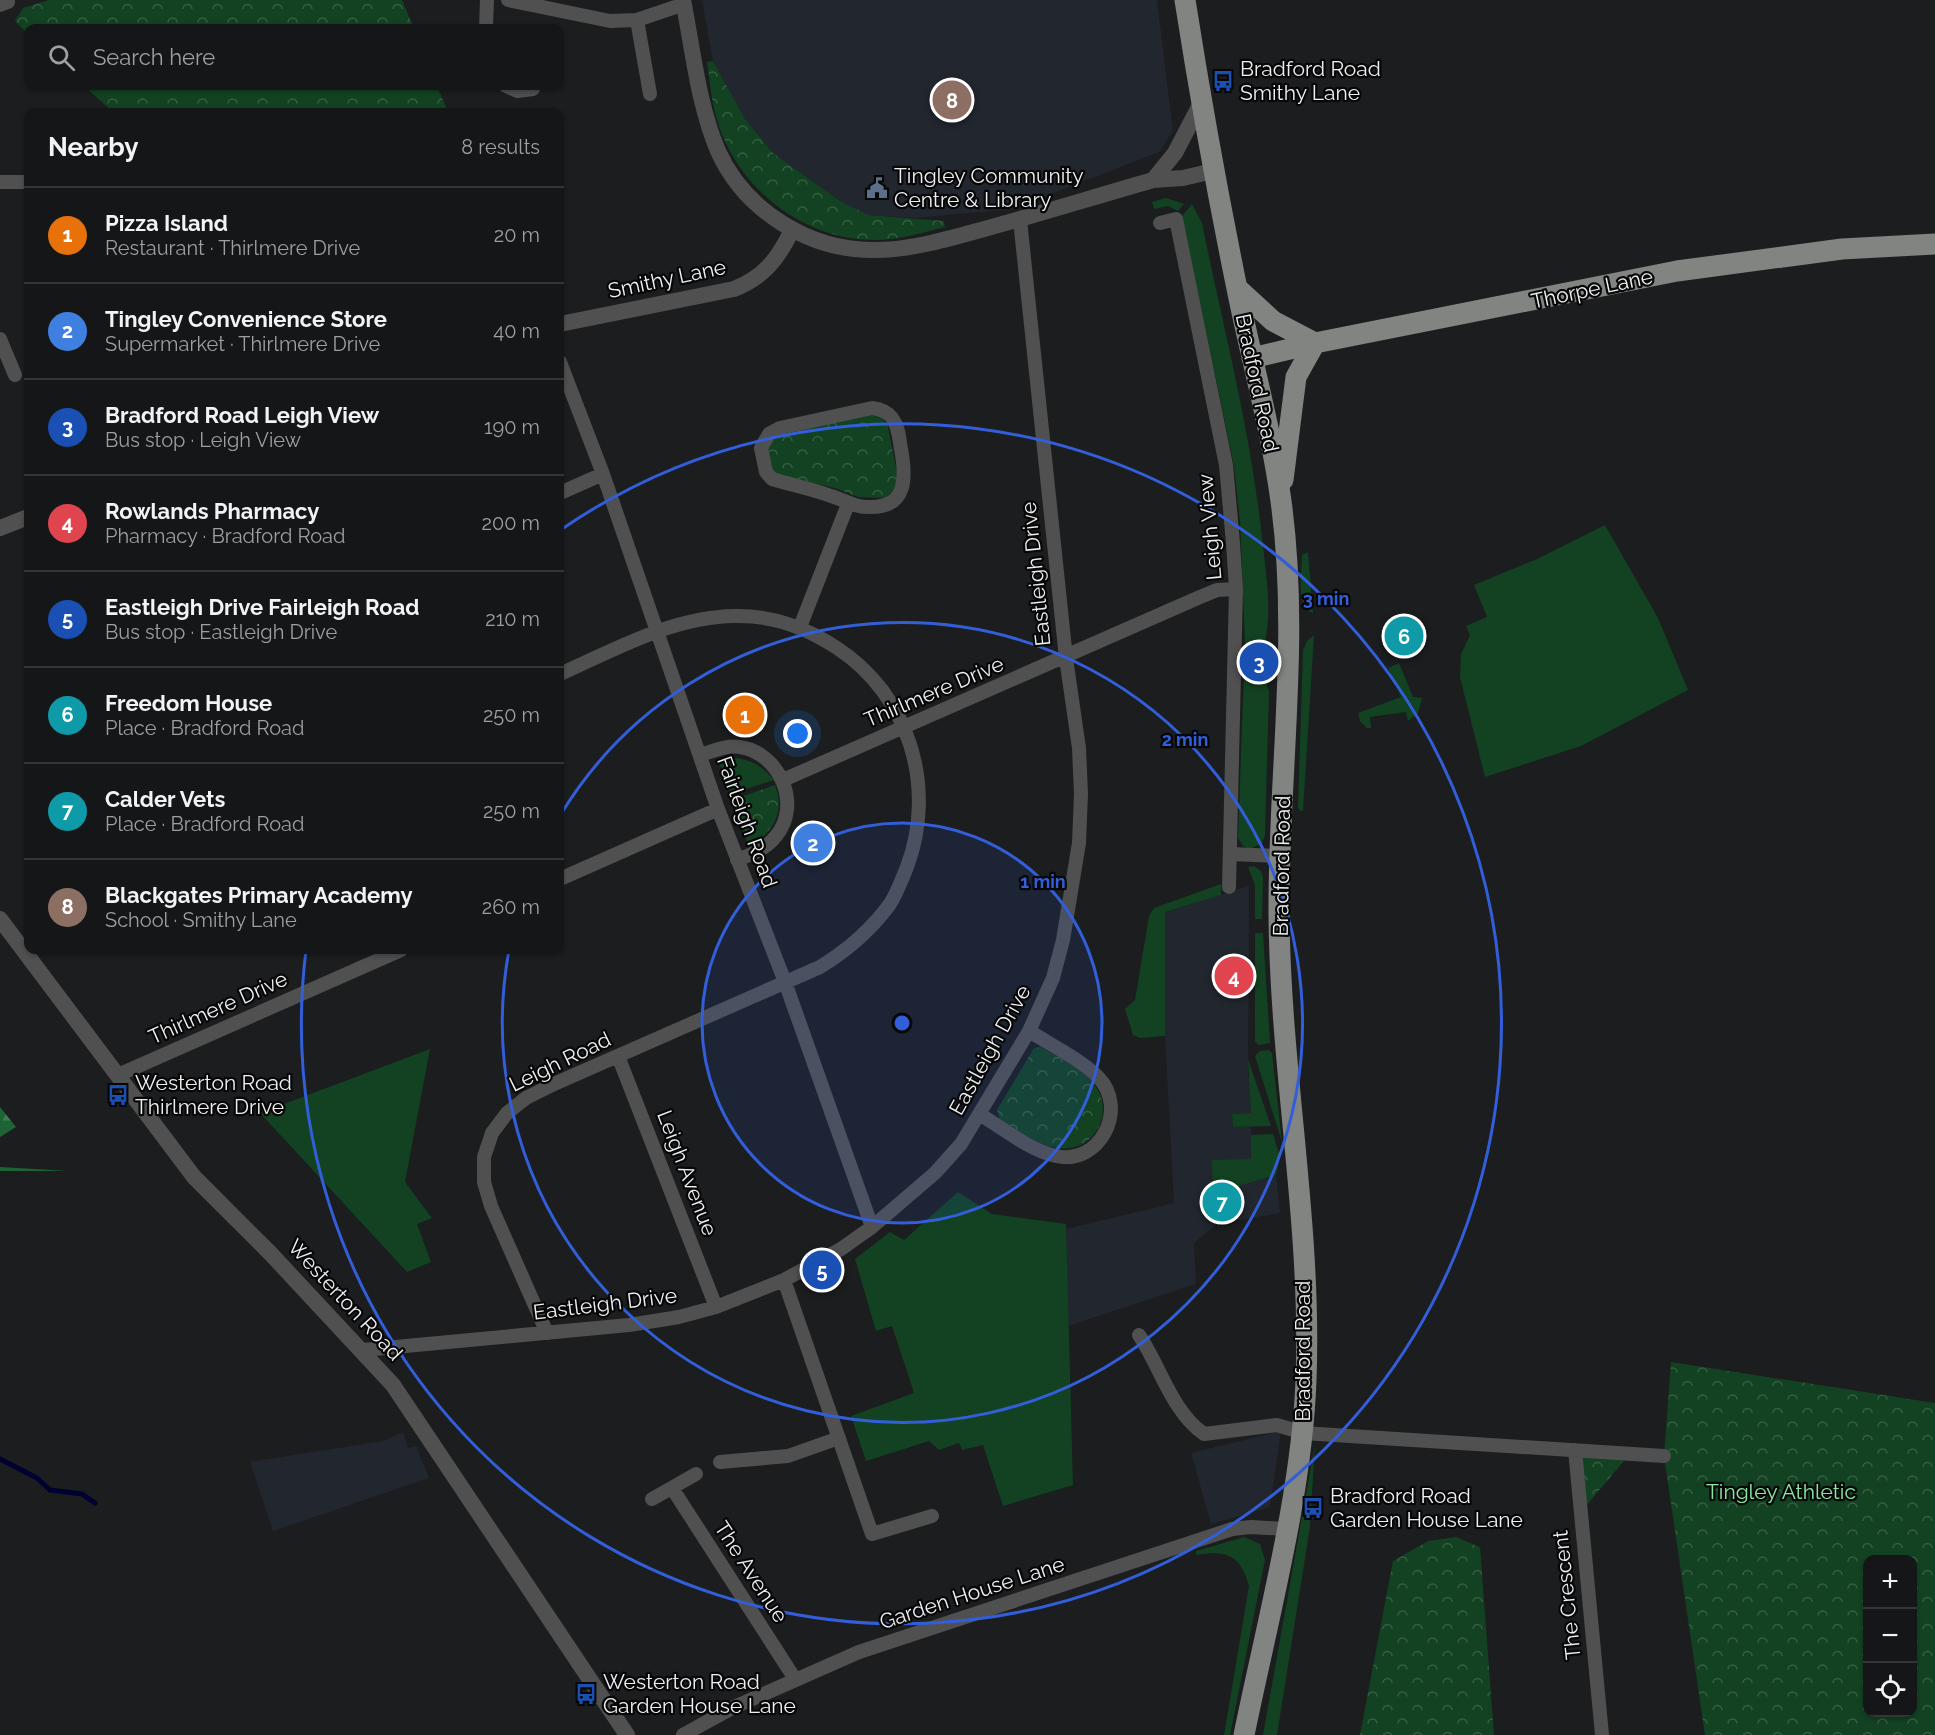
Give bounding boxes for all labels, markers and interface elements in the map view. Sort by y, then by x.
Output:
search box [24,24,564,90]
icon: search [45,41,78,74]
text: Search here [93,44,215,70]
place label: Bradford Road Smithy Lane [1240,56,1381,105]
bus stop icon: Bradford Road Smithy Lane [1211,69,1235,93]
pin: 8 [932,78,972,122]
text: Nearby [48,132,138,162]
text: 8 results [461,135,540,159]
place label: Tingley Community Centre & Library [894,163,1084,212]
public building icon: Tingley Community Centre & Library [865,176,889,200]
text: Pizza Island [105,210,228,236]
text: 1 [63,223,72,247]
text: 20 m [494,223,540,247]
text: Restaurant · Thirlmere Drive [105,236,360,260]
street label: Smithy Lane [606,254,728,303]
street label: Thorpe Lane [1529,263,1655,314]
text: Tingley Convenience Store [105,306,387,332]
street label: Bradford Road [1231,311,1284,454]
text: 2 [62,319,73,343]
text: 40 m [493,319,540,343]
text: Supermarket · Thirlmere Drive [105,332,380,356]
text: Bradford Road Leigh View [105,402,379,428]
text: 3 [62,415,73,439]
text: 190 m [484,415,540,439]
text: Bus stop · Leigh View [105,428,301,452]
street label: Leigh View [1192,473,1227,581]
text: Rowlands Pharmacy [105,498,319,524]
street label: Eastleigh Drive [1016,501,1055,647]
text: 4 [62,511,73,535]
text: 200 m [482,511,540,535]
text: Pharmacy · Bradford Road [105,524,345,548]
text: 3 min [1303,588,1349,609]
text: Eastleigh Drive Fairleigh Road [105,594,419,620]
text: 5 [62,607,73,631]
text: 210 m [485,607,540,631]
pin: 6 [1384,614,1424,658]
text: Bus stop · Eastleigh Drive [105,620,337,644]
pin: 3 [1240,640,1278,684]
street label: Thirlmere Drive [860,651,1007,732]
text: Freedom House [105,690,272,716]
pin: 1 [726,692,764,738]
text: 6 [61,703,74,727]
text: 250 m [483,703,540,727]
text: Place · Bradford Road [105,716,304,740]
your location [783,719,812,748]
text: 2 min [1162,729,1208,750]
street label: Fairleigh Road [712,753,783,891]
text: Calder Vets [105,786,225,812]
street label: Bradford Road [1268,795,1295,937]
text: 7 [62,799,73,823]
text: 250 m [483,799,540,823]
text: Place · Bradford Road [105,812,304,836]
pin: 2 [794,820,832,866]
text: 1 min [1020,871,1066,892]
text: Blackgates Primary Academy [105,882,413,908]
text: 8 [61,895,74,919]
text: 260 m [482,895,540,919]
text: School · Smithy Lane [105,908,297,932]
pin: 4 [1214,954,1254,998]
street label: Thirlmere Drive [145,966,291,1049]
street label: Eastleigh Drive [944,980,1036,1119]
centre of rings [892,1013,912,1033]
street label: Leigh Road [505,1026,615,1097]
place label: Westerton Road Thirlmere Drive [135,1070,292,1119]
bus stop icon: Westerton Road Thirlmere Drive [106,1083,130,1107]
street label: Leigh Avenue [652,1106,723,1239]
pin: 7 [1202,1180,1242,1224]
street label: Westerton Road [283,1234,408,1366]
pin: 5 [802,1248,842,1292]
street label: Bradford Road [1290,1281,1315,1421]
street label: Eastleigh Drive [532,1282,678,1325]
park label: Tingley Athletic [1706,1479,1856,1504]
place label: Bradford Road Garden House Lane [1330,1483,1523,1532]
bus stop icon: Bradford Road Garden House Lane [1301,1496,1325,1520]
street label: The Avenue [709,1516,793,1627]
street label: The Crescent [1547,1529,1586,1661]
street label: Garden House Lane [876,1551,1067,1634]
map controls [1863,1555,1917,1717]
button: + [1863,1555,1917,1609]
button: − [1863,1609,1917,1663]
button: locate [1863,1663,1917,1717]
place label: Westerton Road Garden House Lane [603,1669,796,1718]
bus stop icon: Westerton Road Garden House Lane [574,1682,598,1706]

